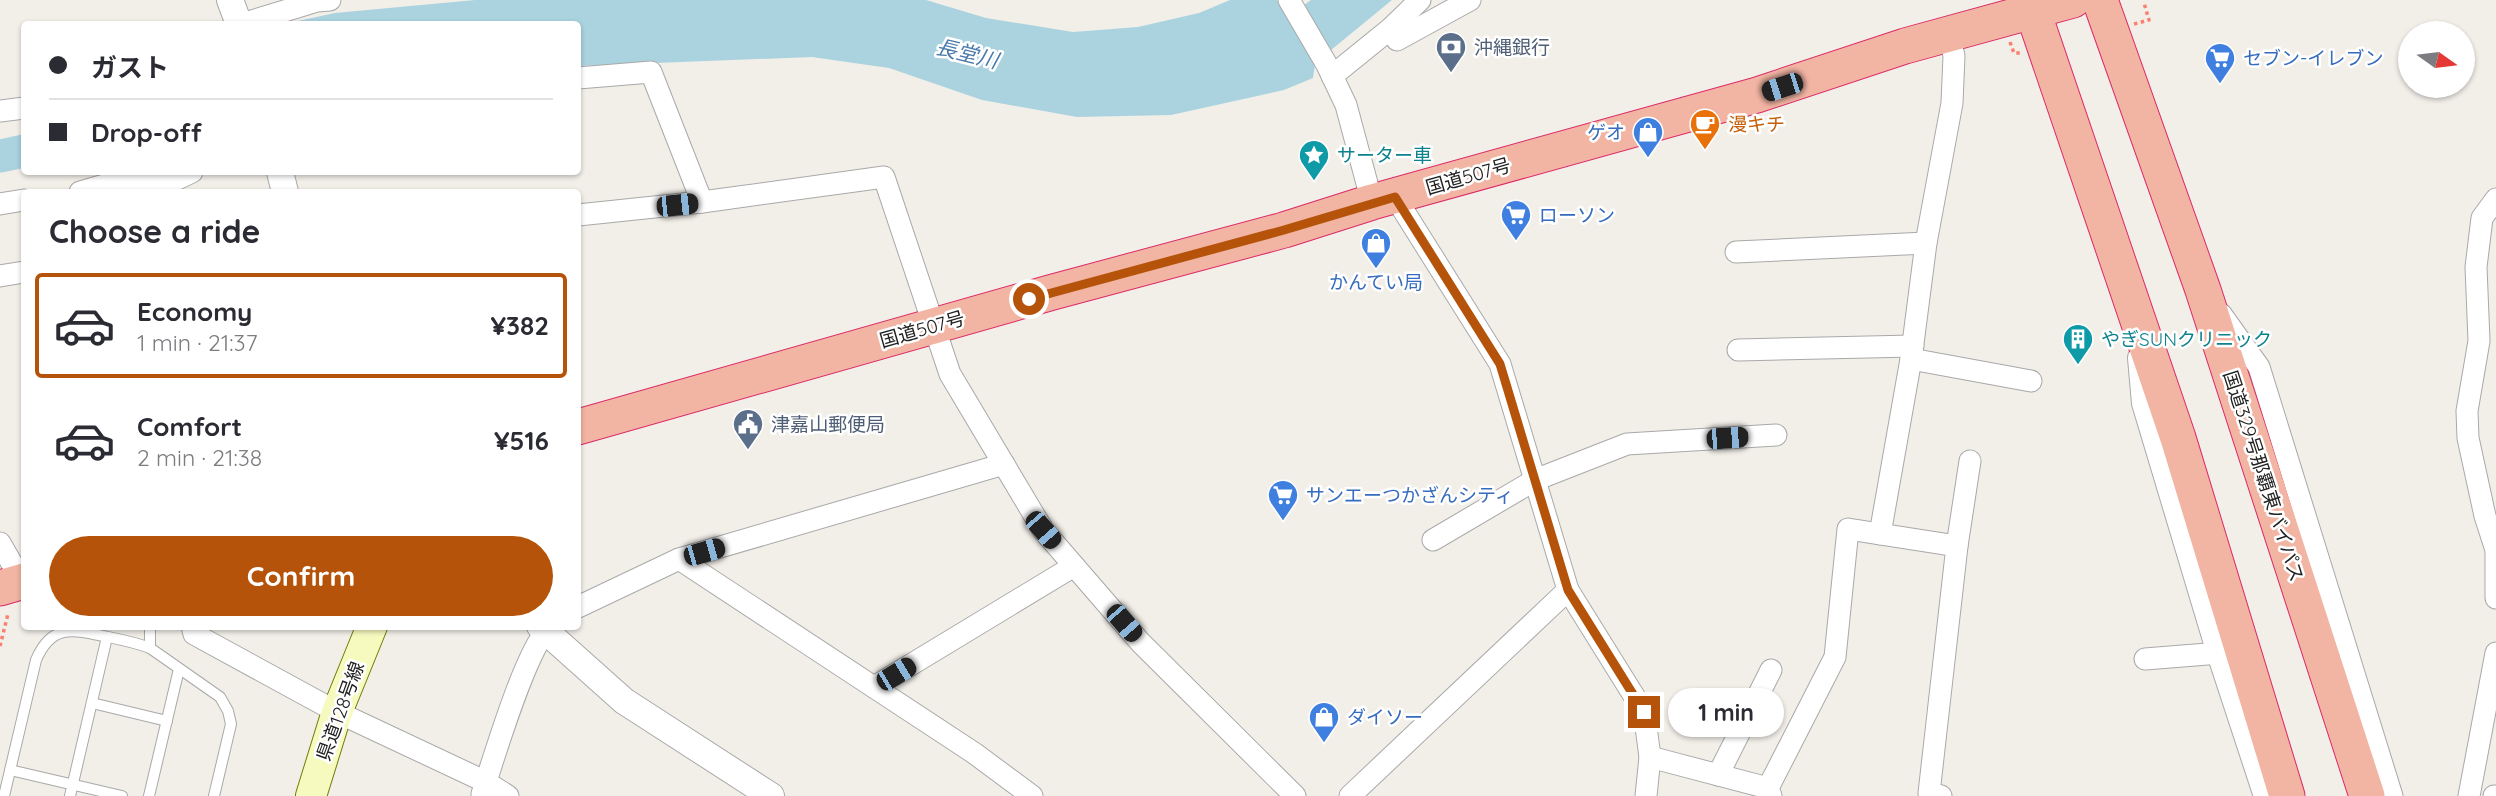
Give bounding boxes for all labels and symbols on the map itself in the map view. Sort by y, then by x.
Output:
north arrow [2398,21,2474,98]
bank icon: 沖縄銀行 [1434,30,1468,74]
water label: 長堂川 [934,33,1003,74]
place label: 沖縄銀行 [1474,35,1550,59]
supermarket icon: セブン-イレブン [2203,41,2237,85]
place label: セブン-イレブン [2243,46,2383,70]
car [1759,71,1806,103]
cafe icon: 漫キチ [1688,107,1722,151]
place label: 漫キチ [1728,112,1785,136]
shop icon: ゲオ [1631,115,1665,159]
place label: ゲオ [1587,120,1625,144]
place icon: サーター車 [1297,138,1331,182]
place label: サーター車 [1337,143,1432,167]
street label: 国道507号 [1423,152,1513,200]
car [656,192,699,218]
supermarket icon: ローソン [1499,198,1533,242]
place label: ローソン [1539,203,1615,227]
shop icon: かんてい局 [1359,226,1393,270]
place label: かんてい局 [1329,270,1423,294]
route start [1013,283,1045,315]
street label: 国道507号 [877,305,967,353]
building icon: やぎSUNクリニック [2061,322,2095,366]
place label: やぎSUNクリニック [2101,327,2272,351]
street label: 国道329号那覇東バイパス [2218,367,2310,585]
public building icon: 津嘉山郵便局 [731,407,765,451]
place label: 津嘉山郵便局 [771,412,885,436]
car [1706,426,1749,450]
supermarket icon: サンエーつかざんシティ [1266,478,1300,522]
place label: サンエーつかざんシティ [1306,483,1514,507]
car [1022,507,1065,553]
car [681,536,728,568]
car [1103,600,1146,646]
car [873,654,920,694]
street label: 県道128号線 [311,658,369,764]
callout: 1 min [1668,688,1784,736]
route end [1628,696,1660,728]
shop icon: ダイソー [1307,700,1341,744]
place label: ダイソー [1347,705,1423,729]

